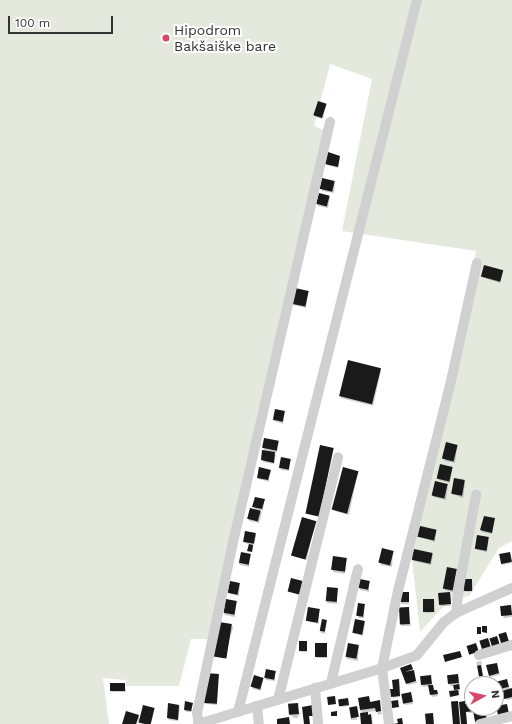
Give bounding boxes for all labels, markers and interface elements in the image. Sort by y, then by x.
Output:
scale bar [10,8,115,34]
text: 100 m [15,16,50,30]
place label: Hipodrom Bakšaiške bare [174,22,276,54]
marker: Hipodrom Bakšaiške bare [161,33,171,43]
north arrow [464,676,504,716]
text: N [488,689,502,699]

